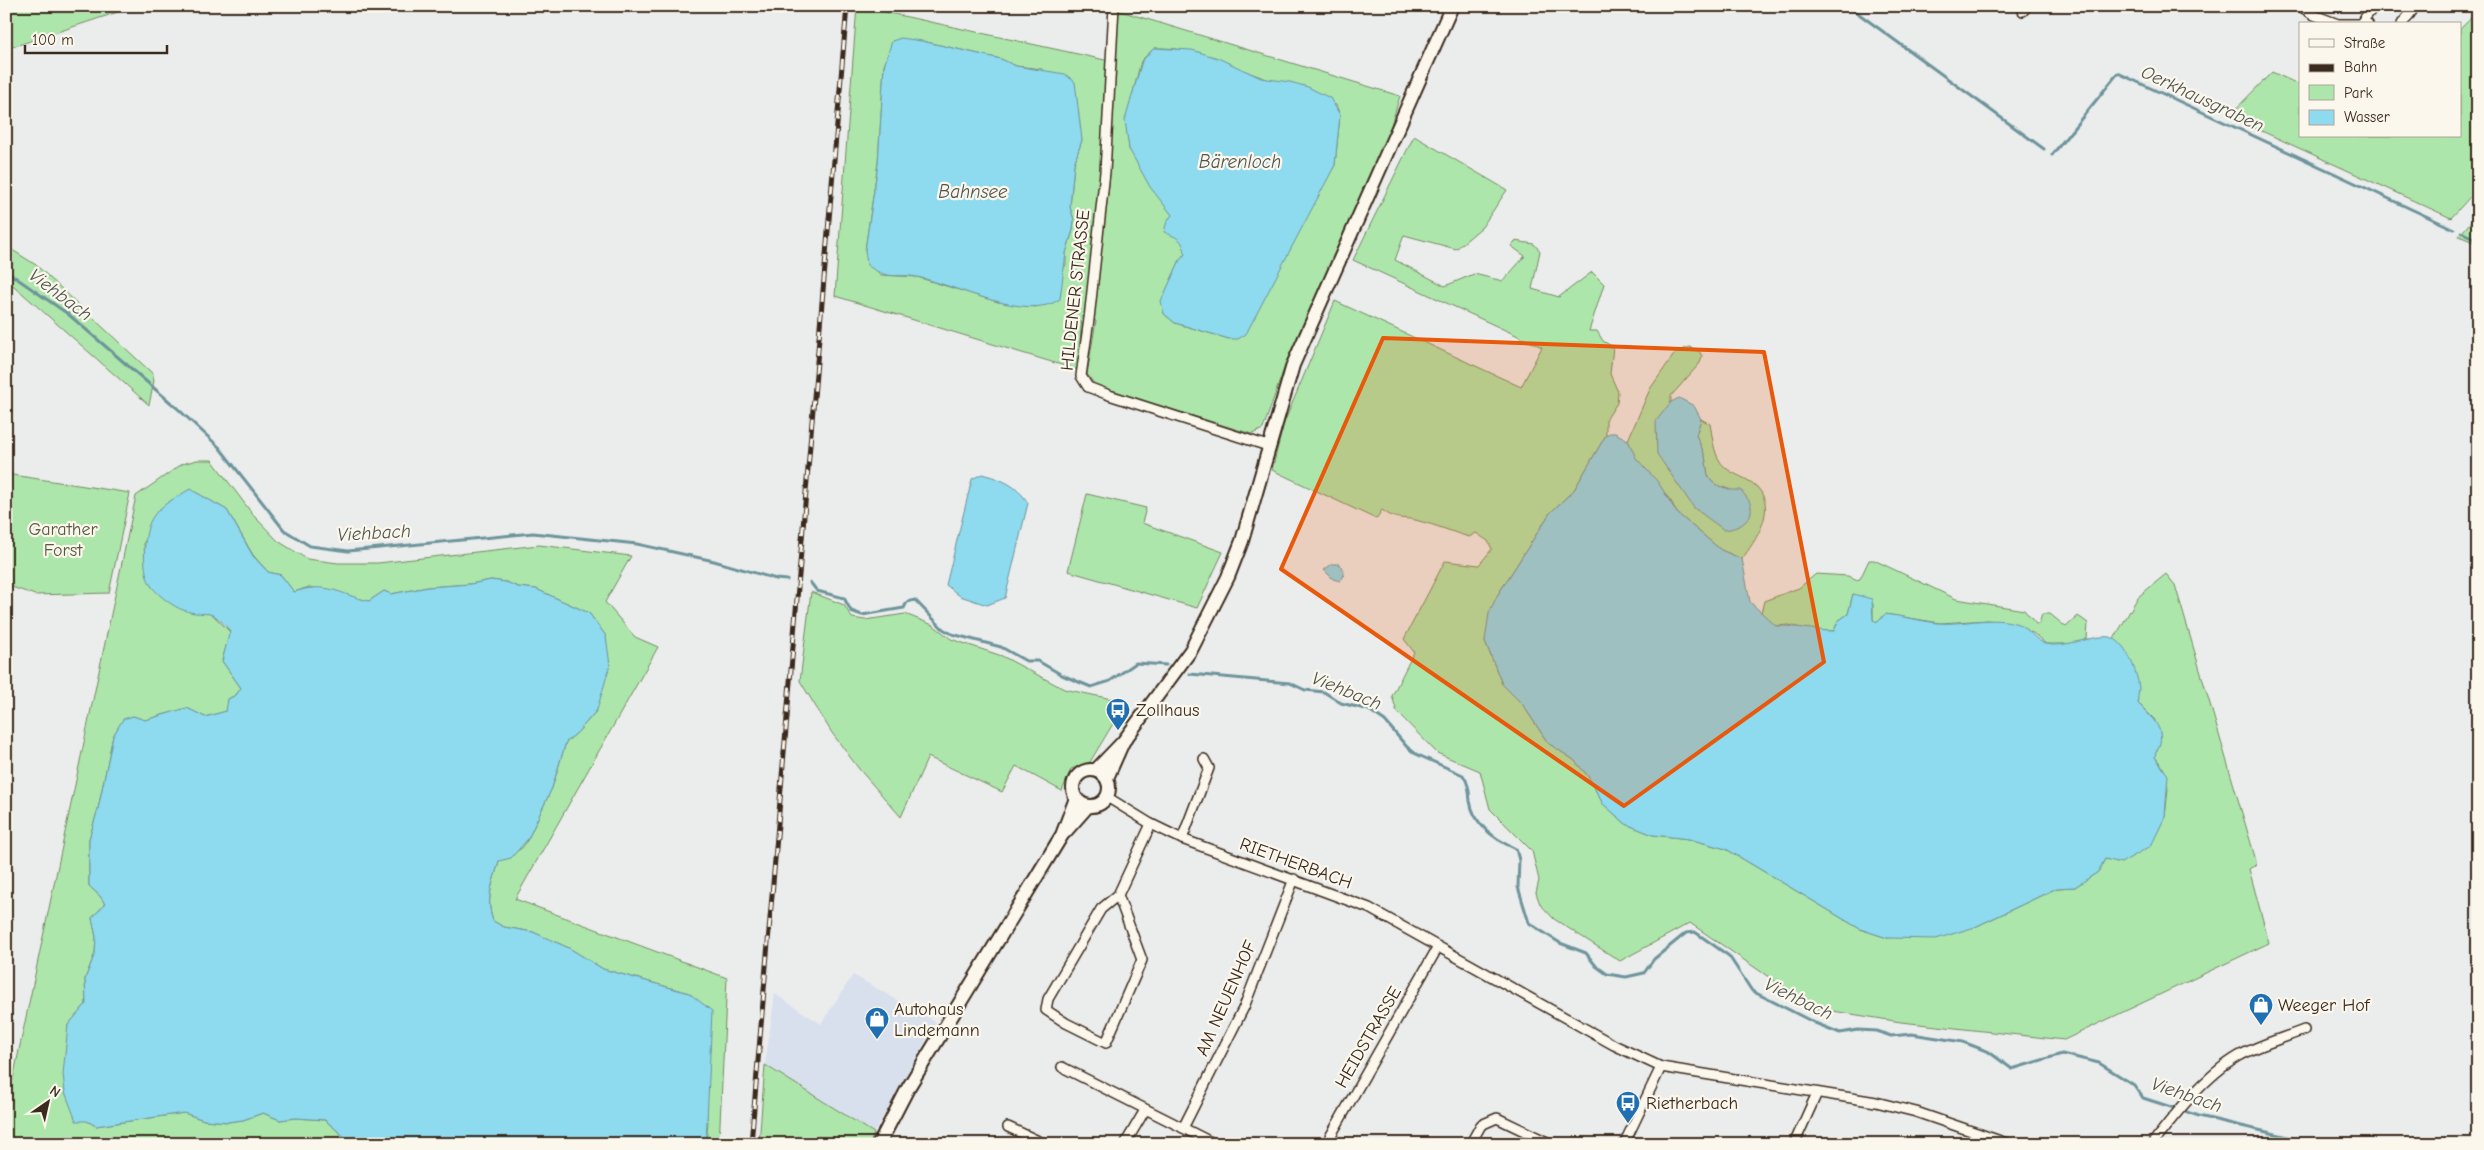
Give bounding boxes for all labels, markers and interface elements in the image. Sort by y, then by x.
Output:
scale bar [25,22,168,54]
legend [2299,22,2462,138]
text: 100 m [32,31,74,49]
text: Straße [2344,34,2386,52]
text: Bahn [2344,58,2377,76]
water label: Oerkhausgraben [2138,61,2268,137]
text: Park [2344,84,2373,102]
text: Wasser [2344,108,2390,126]
water label: Bärenloch [1199,151,1281,173]
water label: Bahnsee [938,181,1008,203]
street label: HILDENER STRASSE [1057,208,1094,372]
water label: Viehbach [24,264,96,326]
park label: Garather Forst [28,519,98,561]
water label: Viehbach [337,520,411,546]
water label: Viehbach [1308,667,1385,715]
bus stop icon: Zollhaus [1105,697,1131,731]
place label: Zollhaus [1136,700,1200,721]
street label: RIETHERBACH [1237,833,1355,894]
street label: AM NEUENHOF [1192,937,1262,1059]
water label: Viehbach [1761,973,1836,1025]
street label: HEIDSTRASSE [1331,983,1406,1092]
shop icon: Weeger Hof [2248,992,2274,1026]
place label: Weeger Hof [2278,995,2371,1016]
place label: Autohaus Lindemann [894,999,980,1041]
shop icon: Autohaus Lindemann [864,1006,890,1040]
water label: Viehbach [2148,1073,2225,1117]
north arrow [22,1078,72,1128]
text: N [46,1082,64,1101]
bus stop icon: Rietherbach [1615,1090,1641,1124]
place label: Rietherbach [1646,1093,1738,1114]

